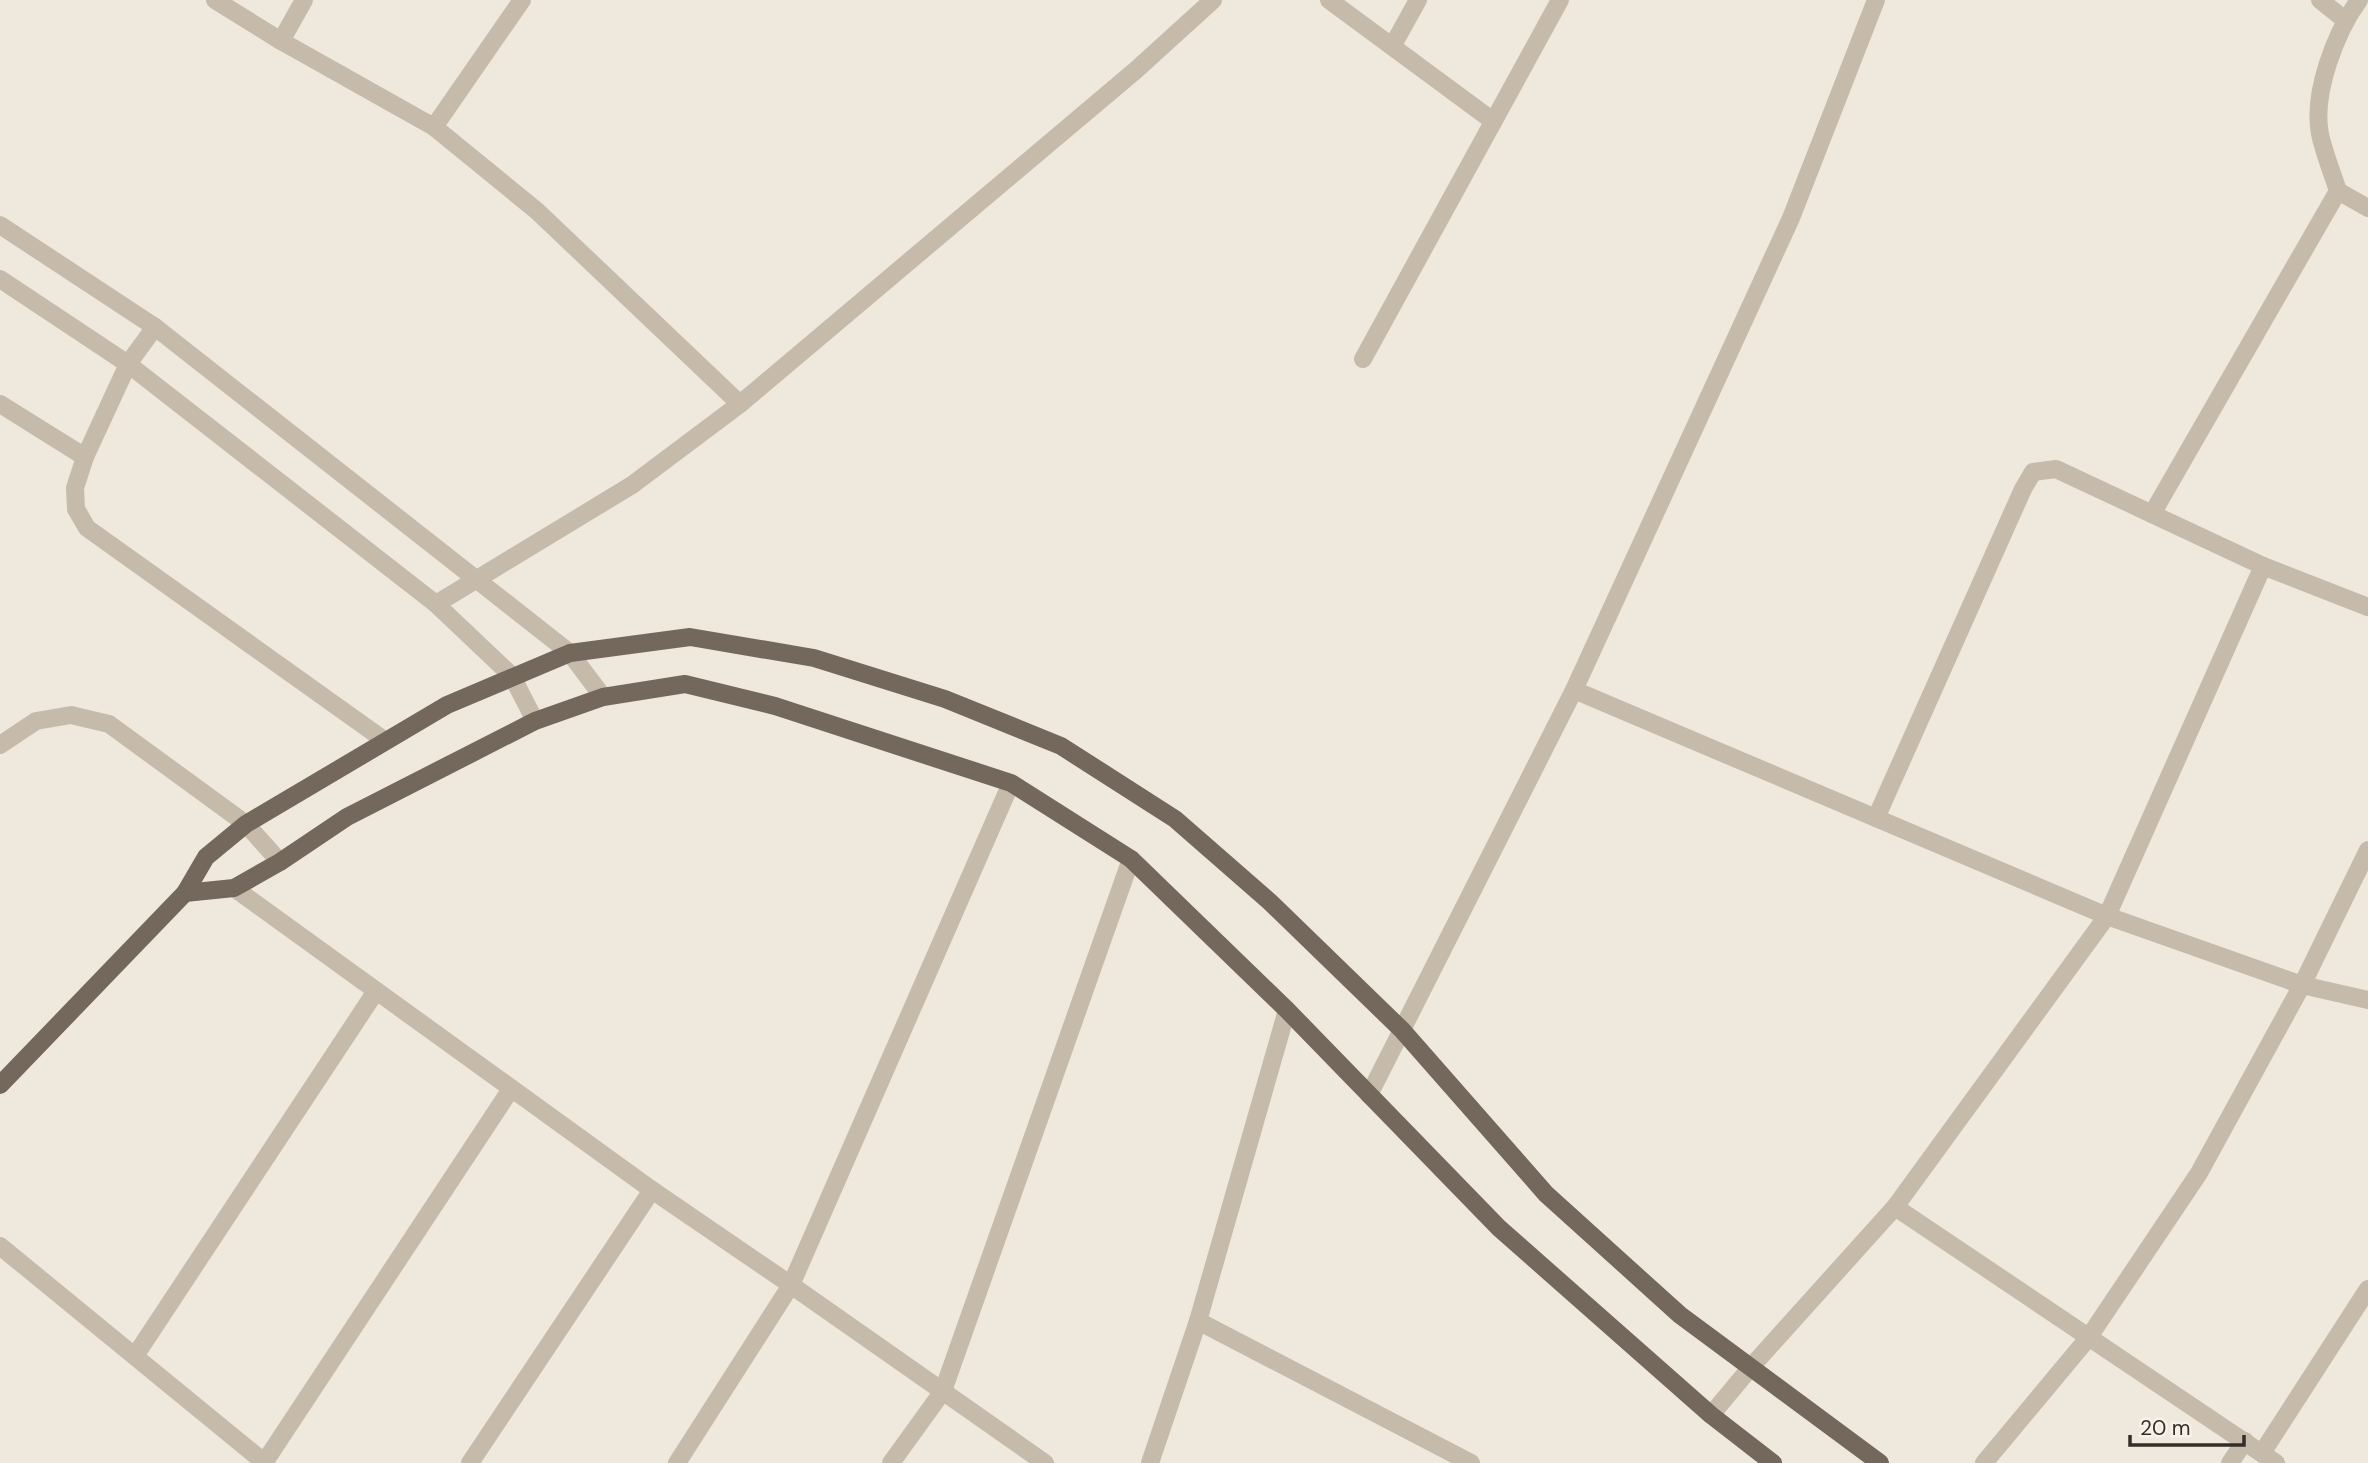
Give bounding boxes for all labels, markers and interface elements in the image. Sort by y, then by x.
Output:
scale bar [2130,1404,2244,1448]
text: 20 m [2140,1414,2191,1442]

